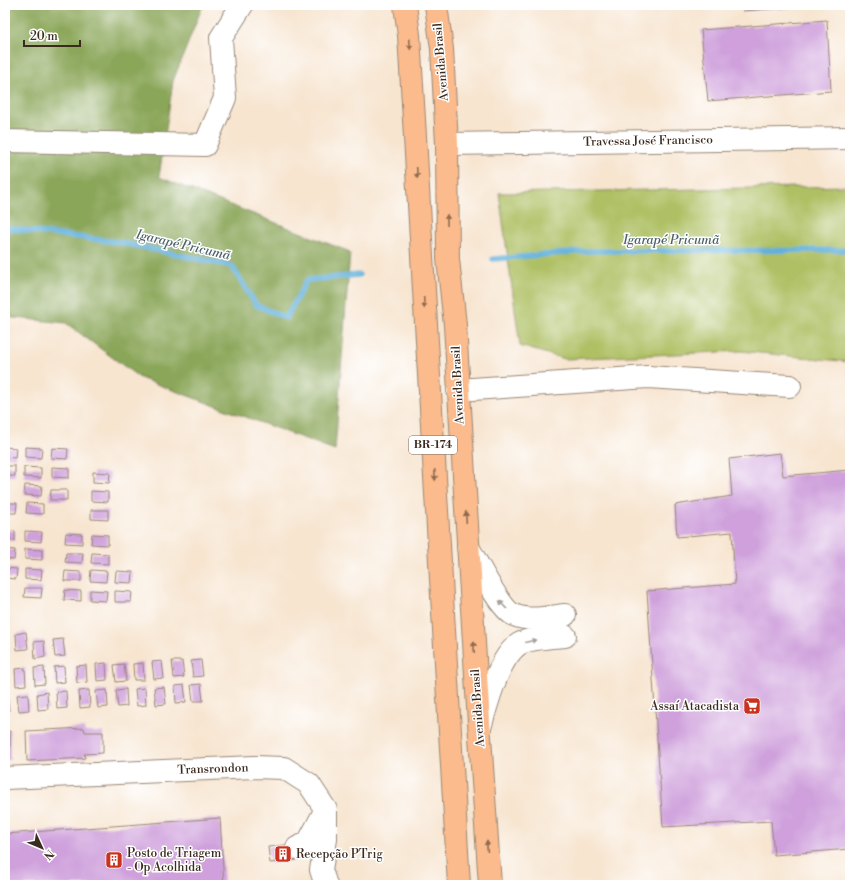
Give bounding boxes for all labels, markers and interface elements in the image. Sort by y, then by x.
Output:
scale bar [24,22,80,48]
street label: Avenida Brasil [430,22,452,103]
text: 20 m [30,29,58,44]
one-way arrow [406,38,413,50]
street label: Travessa José Francisco [583,132,713,150]
one-way arrow [414,167,420,180]
one-way arrow [444,213,450,226]
water label: Igarapé Pricumã [133,226,232,264]
water label: Igarapé Pricumã [622,232,720,248]
one-way arrow [421,297,428,309]
street label: Avenida Brasil [448,345,468,426]
road number: BR-174 [409,436,457,454]
one-way arrow [431,469,438,481]
one-way arrow [463,510,469,523]
one-way arrow [499,600,508,610]
one-way arrow [525,638,537,644]
one-way arrow [470,641,477,653]
street label: Avenida Brasil [468,668,488,749]
supermarket icon: Assaí Atacadista [742,696,762,716]
place label: Assaí Atacadista [649,699,740,714]
street label: Transrondon [177,760,249,778]
north arrow [22,828,62,868]
one-way arrow [484,840,491,852]
building icon: Recepção PTrig [273,844,293,864]
text: N [40,846,57,862]
place label: Posto de Triagem - Op Acolhida [127,846,222,875]
place label: Recepção PTrig [296,847,383,862]
building icon: Posto de Triagem - Op Acolhida [104,850,124,870]

